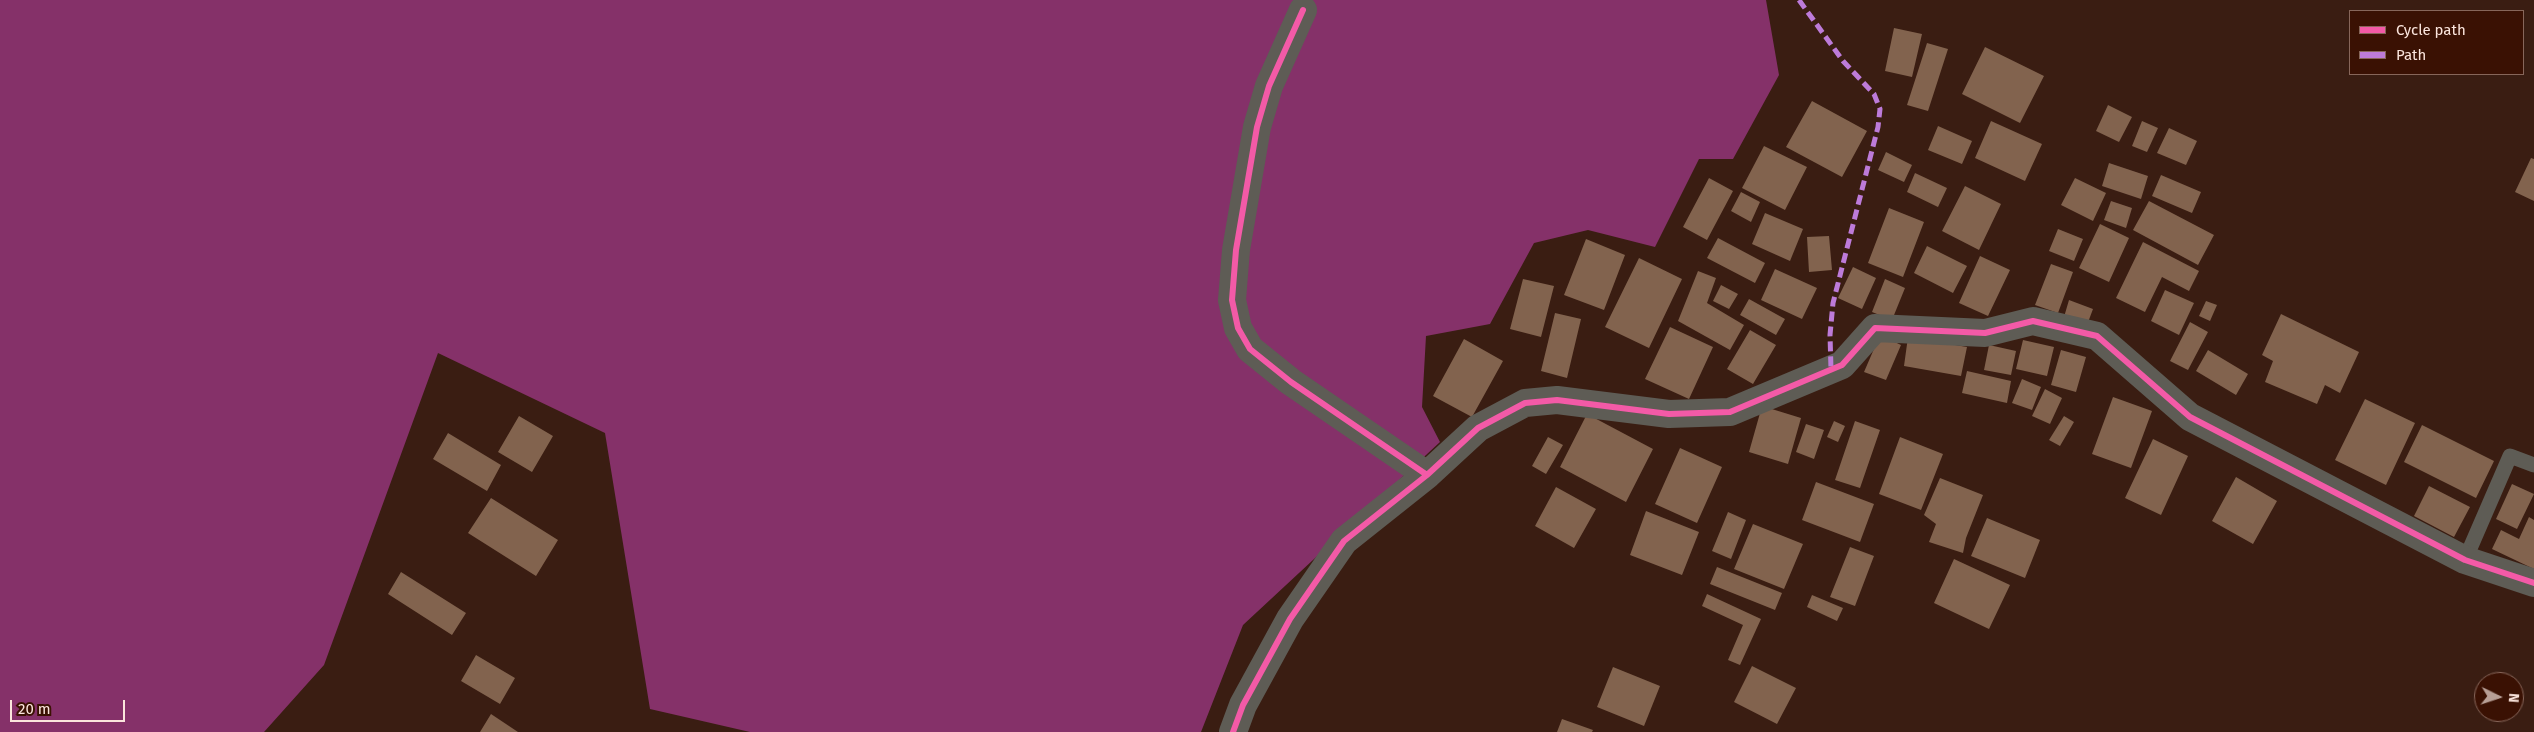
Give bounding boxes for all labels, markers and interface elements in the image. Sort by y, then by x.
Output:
legend [2349,10,2524,75]
text: Cycle path [2396,21,2466,39]
text: Path [2396,46,2426,64]
north arrow [2474,672,2524,722]
scale bar [12,690,128,722]
text: N [2505,693,2522,703]
text: 20 m [18,700,51,718]

